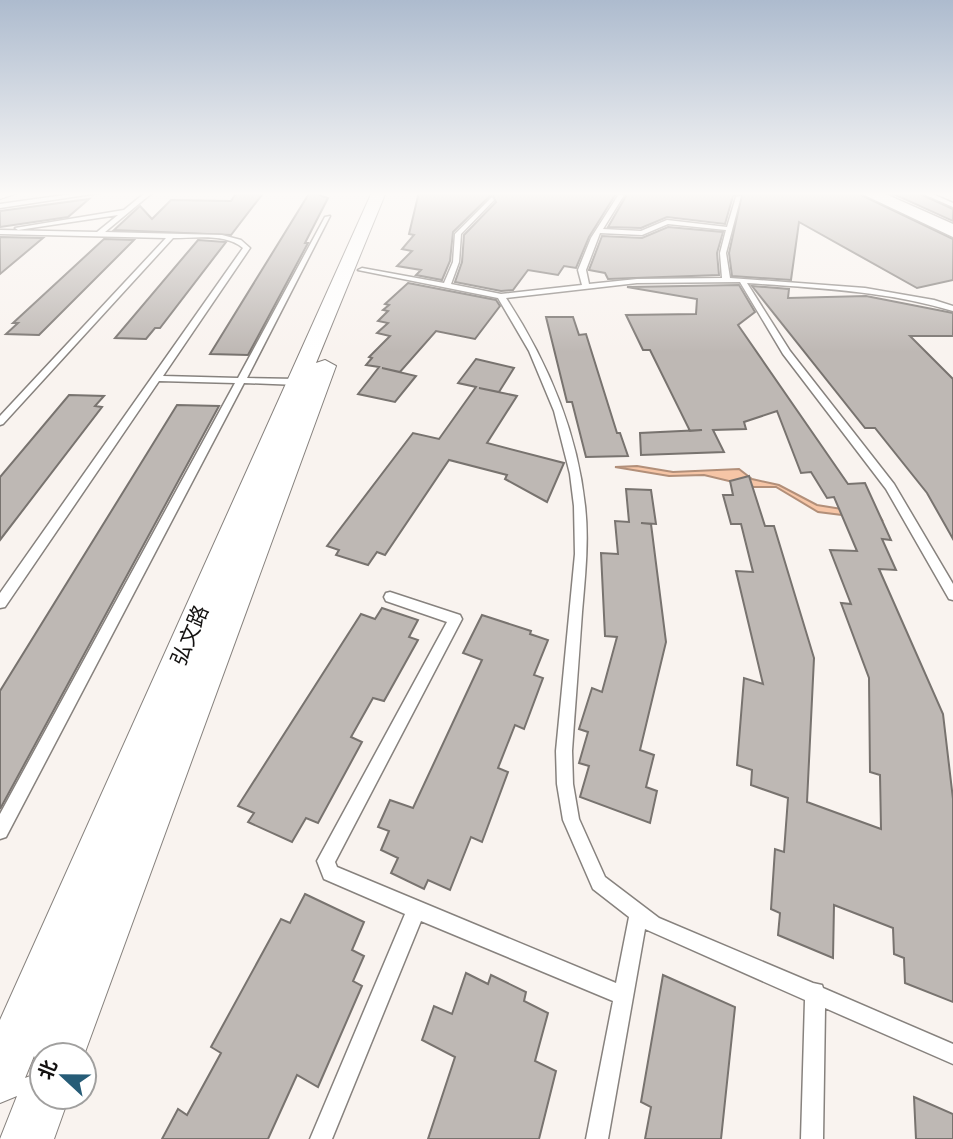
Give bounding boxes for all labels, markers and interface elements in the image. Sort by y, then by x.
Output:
street label: 弘文路 [164,601,214,669]
north arrow [28,1041,98,1111]
text: 北 [32,1056,63,1083]

